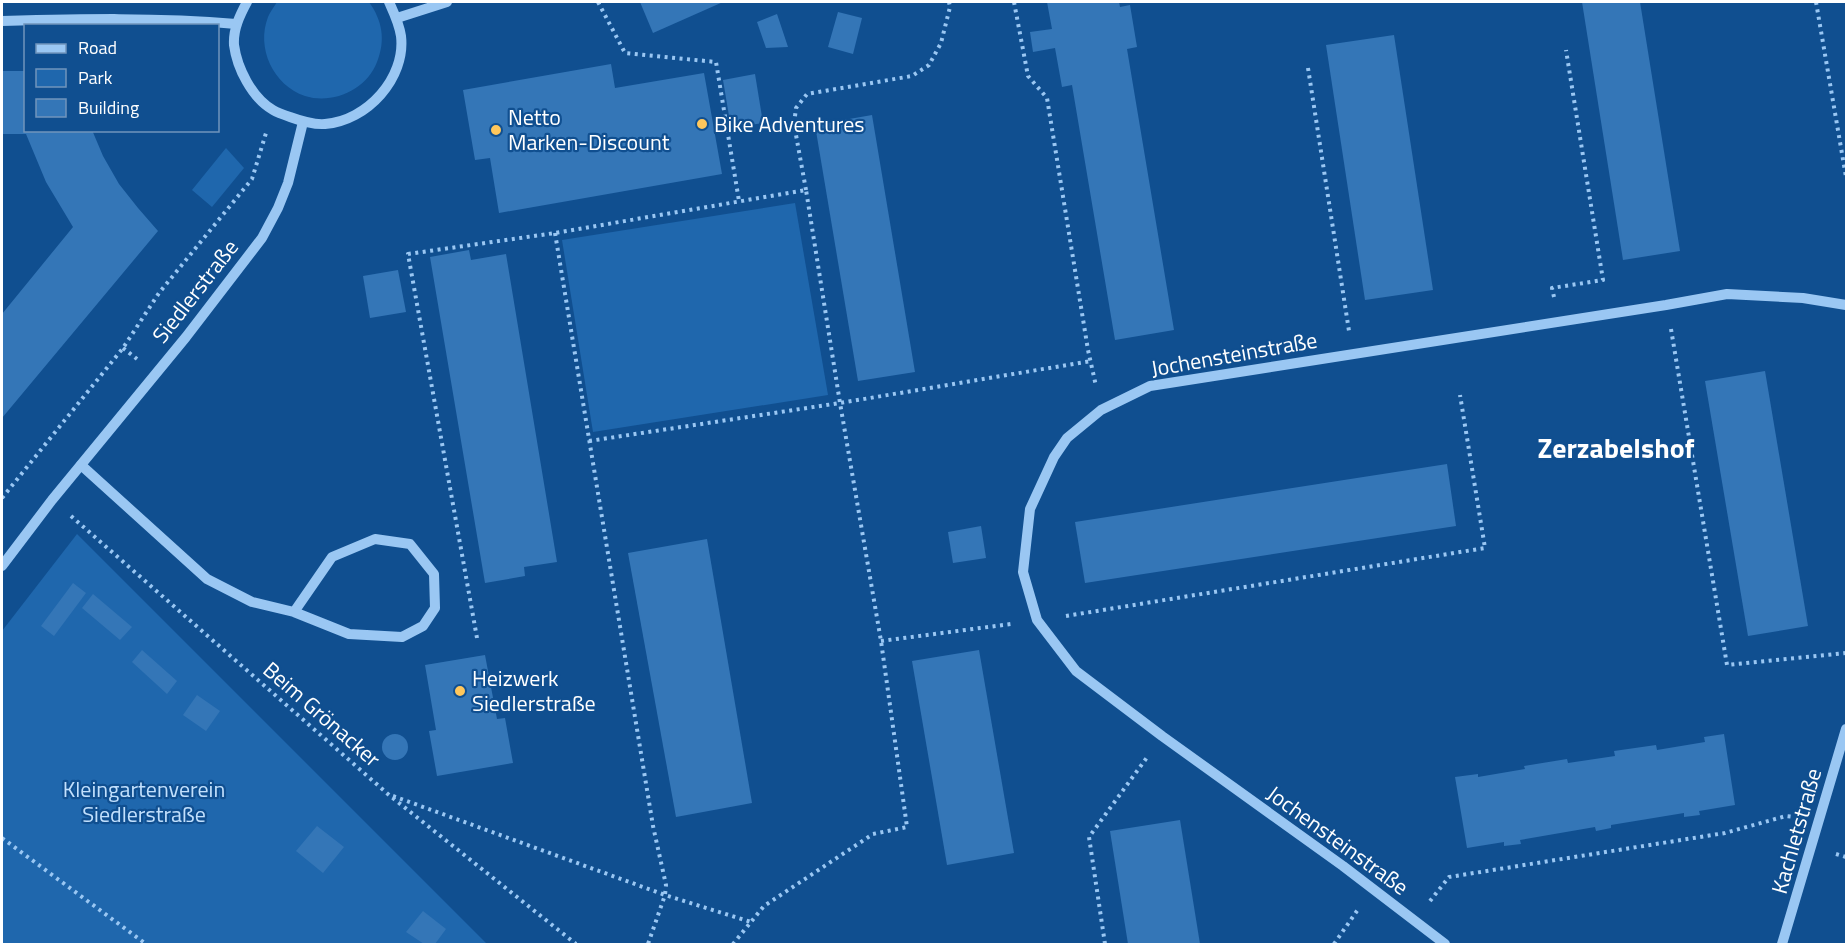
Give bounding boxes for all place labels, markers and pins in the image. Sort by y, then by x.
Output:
place label: Netto Marken-Discount [508,100,670,159]
place label: Bike Adventures [714,107,865,141]
marker: Bike Adventures [695,117,709,131]
marker: Netto Marken-Discount [489,123,503,137]
place label: Heizwerk Siedlerstraße [472,661,596,720]
marker: Heizwerk Siedlerstraße [453,684,467,698]

